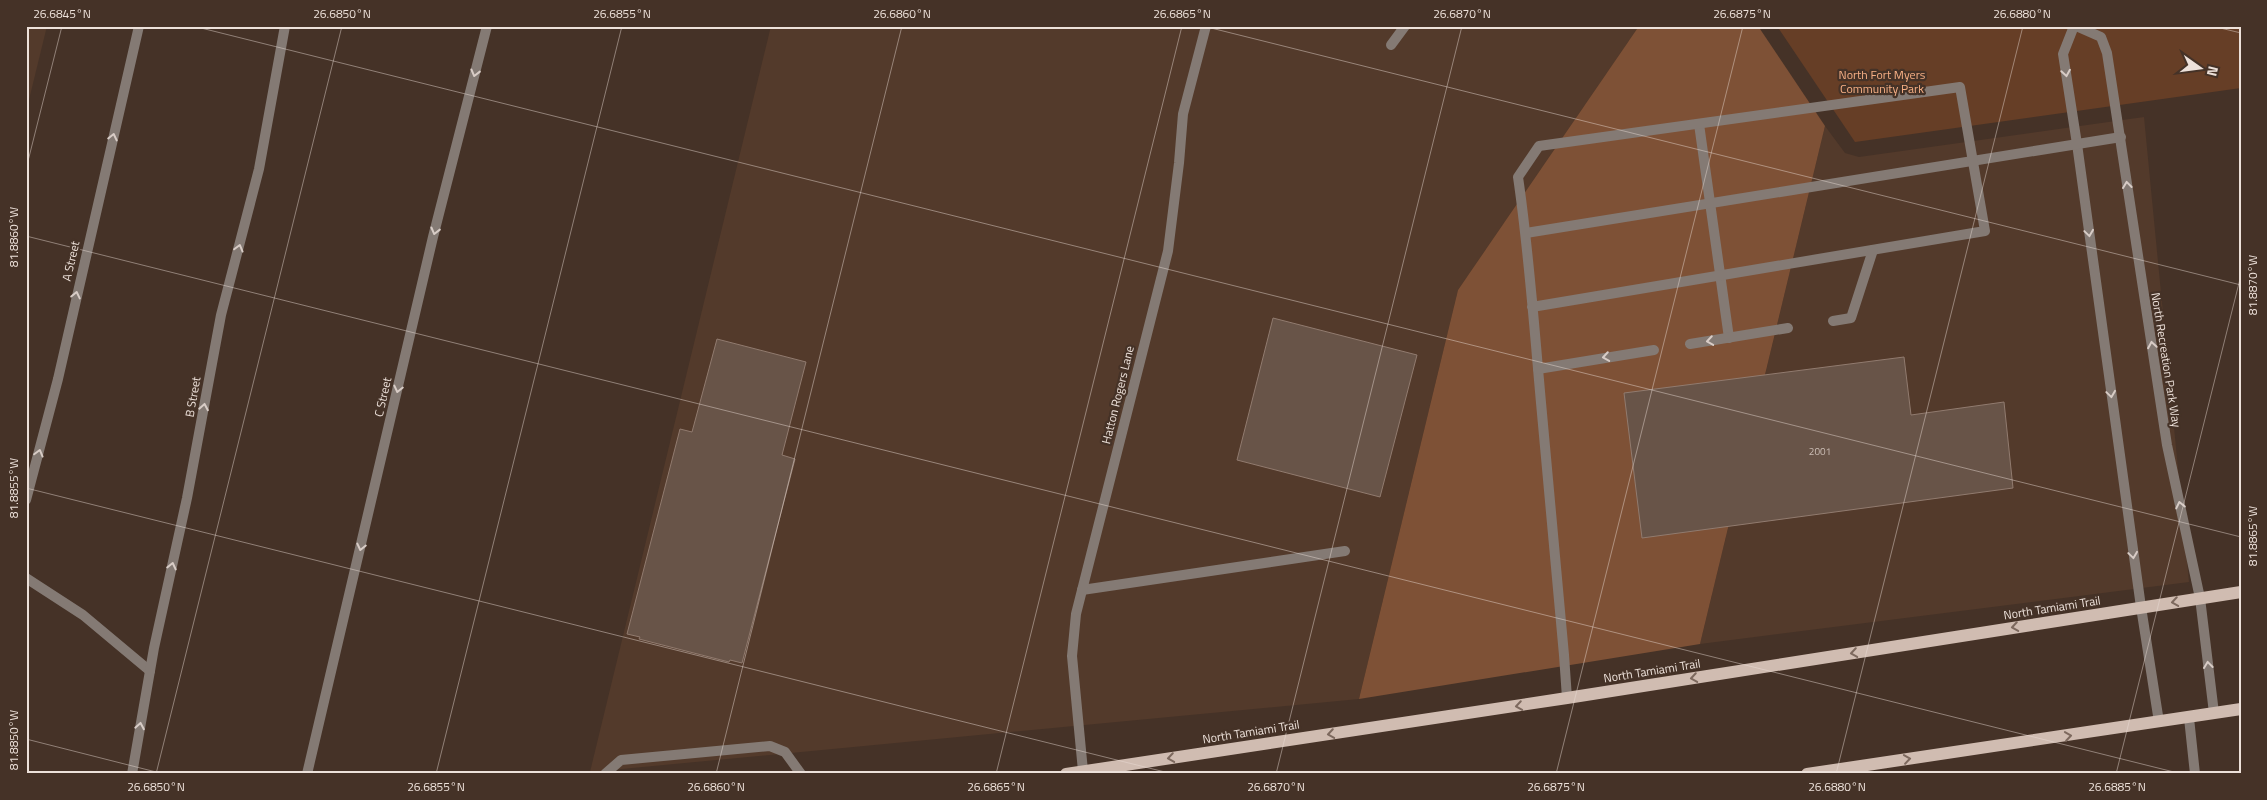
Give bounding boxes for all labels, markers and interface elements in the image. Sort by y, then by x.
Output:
text: 26.6845°N [33,4,91,23]
text: 26.6850°N [313,4,371,23]
text: 26.6855°N [593,4,651,23]
text: 26.6860°N [873,4,931,23]
text: 26.6865°N [1153,4,1211,23]
text: 26.6870°N [1433,4,1491,23]
text: 26.6875°N [1713,4,1771,23]
text: 26.6880°N [1993,4,2051,23]
north arrow [2174,42,2224,92]
text: N [2202,64,2224,79]
park label: North Fort Myers Community Park [1839,65,1926,98]
one-way arrow [470,69,481,78]
one-way arrow [2060,69,2071,77]
one-way arrow [107,132,118,141]
one-way arrow [2122,180,2133,188]
text: 81.8860°W [4,207,23,267]
one-way arrow [430,226,441,235]
one-way arrow [2083,230,2094,238]
street label: A Street [57,238,85,283]
one-way arrow [233,245,243,253]
text: 81.8870°W [2243,255,2262,315]
one-way arrow [71,291,81,300]
street label: North Recreation Park Way [2146,291,2187,429]
one-way arrow [1705,335,1714,345]
one-way arrow [2147,341,2157,350]
street label: Hatton Rogers Lane [1096,344,1139,446]
one-way arrow [1602,352,1610,362]
street label: B Street [180,374,206,419]
street label: C Street [369,374,396,419]
one-way arrow [393,385,404,394]
one-way arrow [2105,391,2116,399]
one-way arrow [199,403,209,411]
house number: 2001 [1809,444,1831,459]
one-way arrow [33,450,43,458]
text: 81.8855°W [4,458,23,518]
one-way arrow [2175,501,2186,510]
text: 81.8865°W [2243,506,2262,566]
one-way arrow [356,543,367,552]
one-way arrow [2127,552,2138,560]
one-way arrow [166,562,177,571]
street label: North Tamiami Trail [2002,590,2102,625]
one-way arrow [2171,596,2179,607]
one-way arrow [2010,622,2019,632]
one-way arrow [1850,647,1859,657]
street label: North Tamiami Trail [1602,653,1702,688]
one-way arrow [2203,661,2214,669]
one-way arrow [1689,673,1698,683]
one-way arrow [1515,700,1523,710]
text: 81.8850°W [4,710,23,770]
street label: North Tamiami Trail [1201,714,1301,749]
one-way arrow [135,721,145,730]
one-way arrow [1327,728,1335,739]
one-way arrow [2063,731,2072,741]
one-way arrow [1166,752,1174,763]
one-way arrow [1903,754,1911,765]
text: 26.6850°N [127,777,185,796]
text: 26.6855°N [407,777,465,796]
text: 26.6860°N [687,777,745,796]
text: 26.6865°N [967,777,1025,796]
text: 26.6870°N [1247,777,1305,796]
text: 26.6875°N [1527,777,1585,796]
text: 26.6880°N [1808,777,1866,796]
text: 26.6885°N [2088,777,2146,796]

